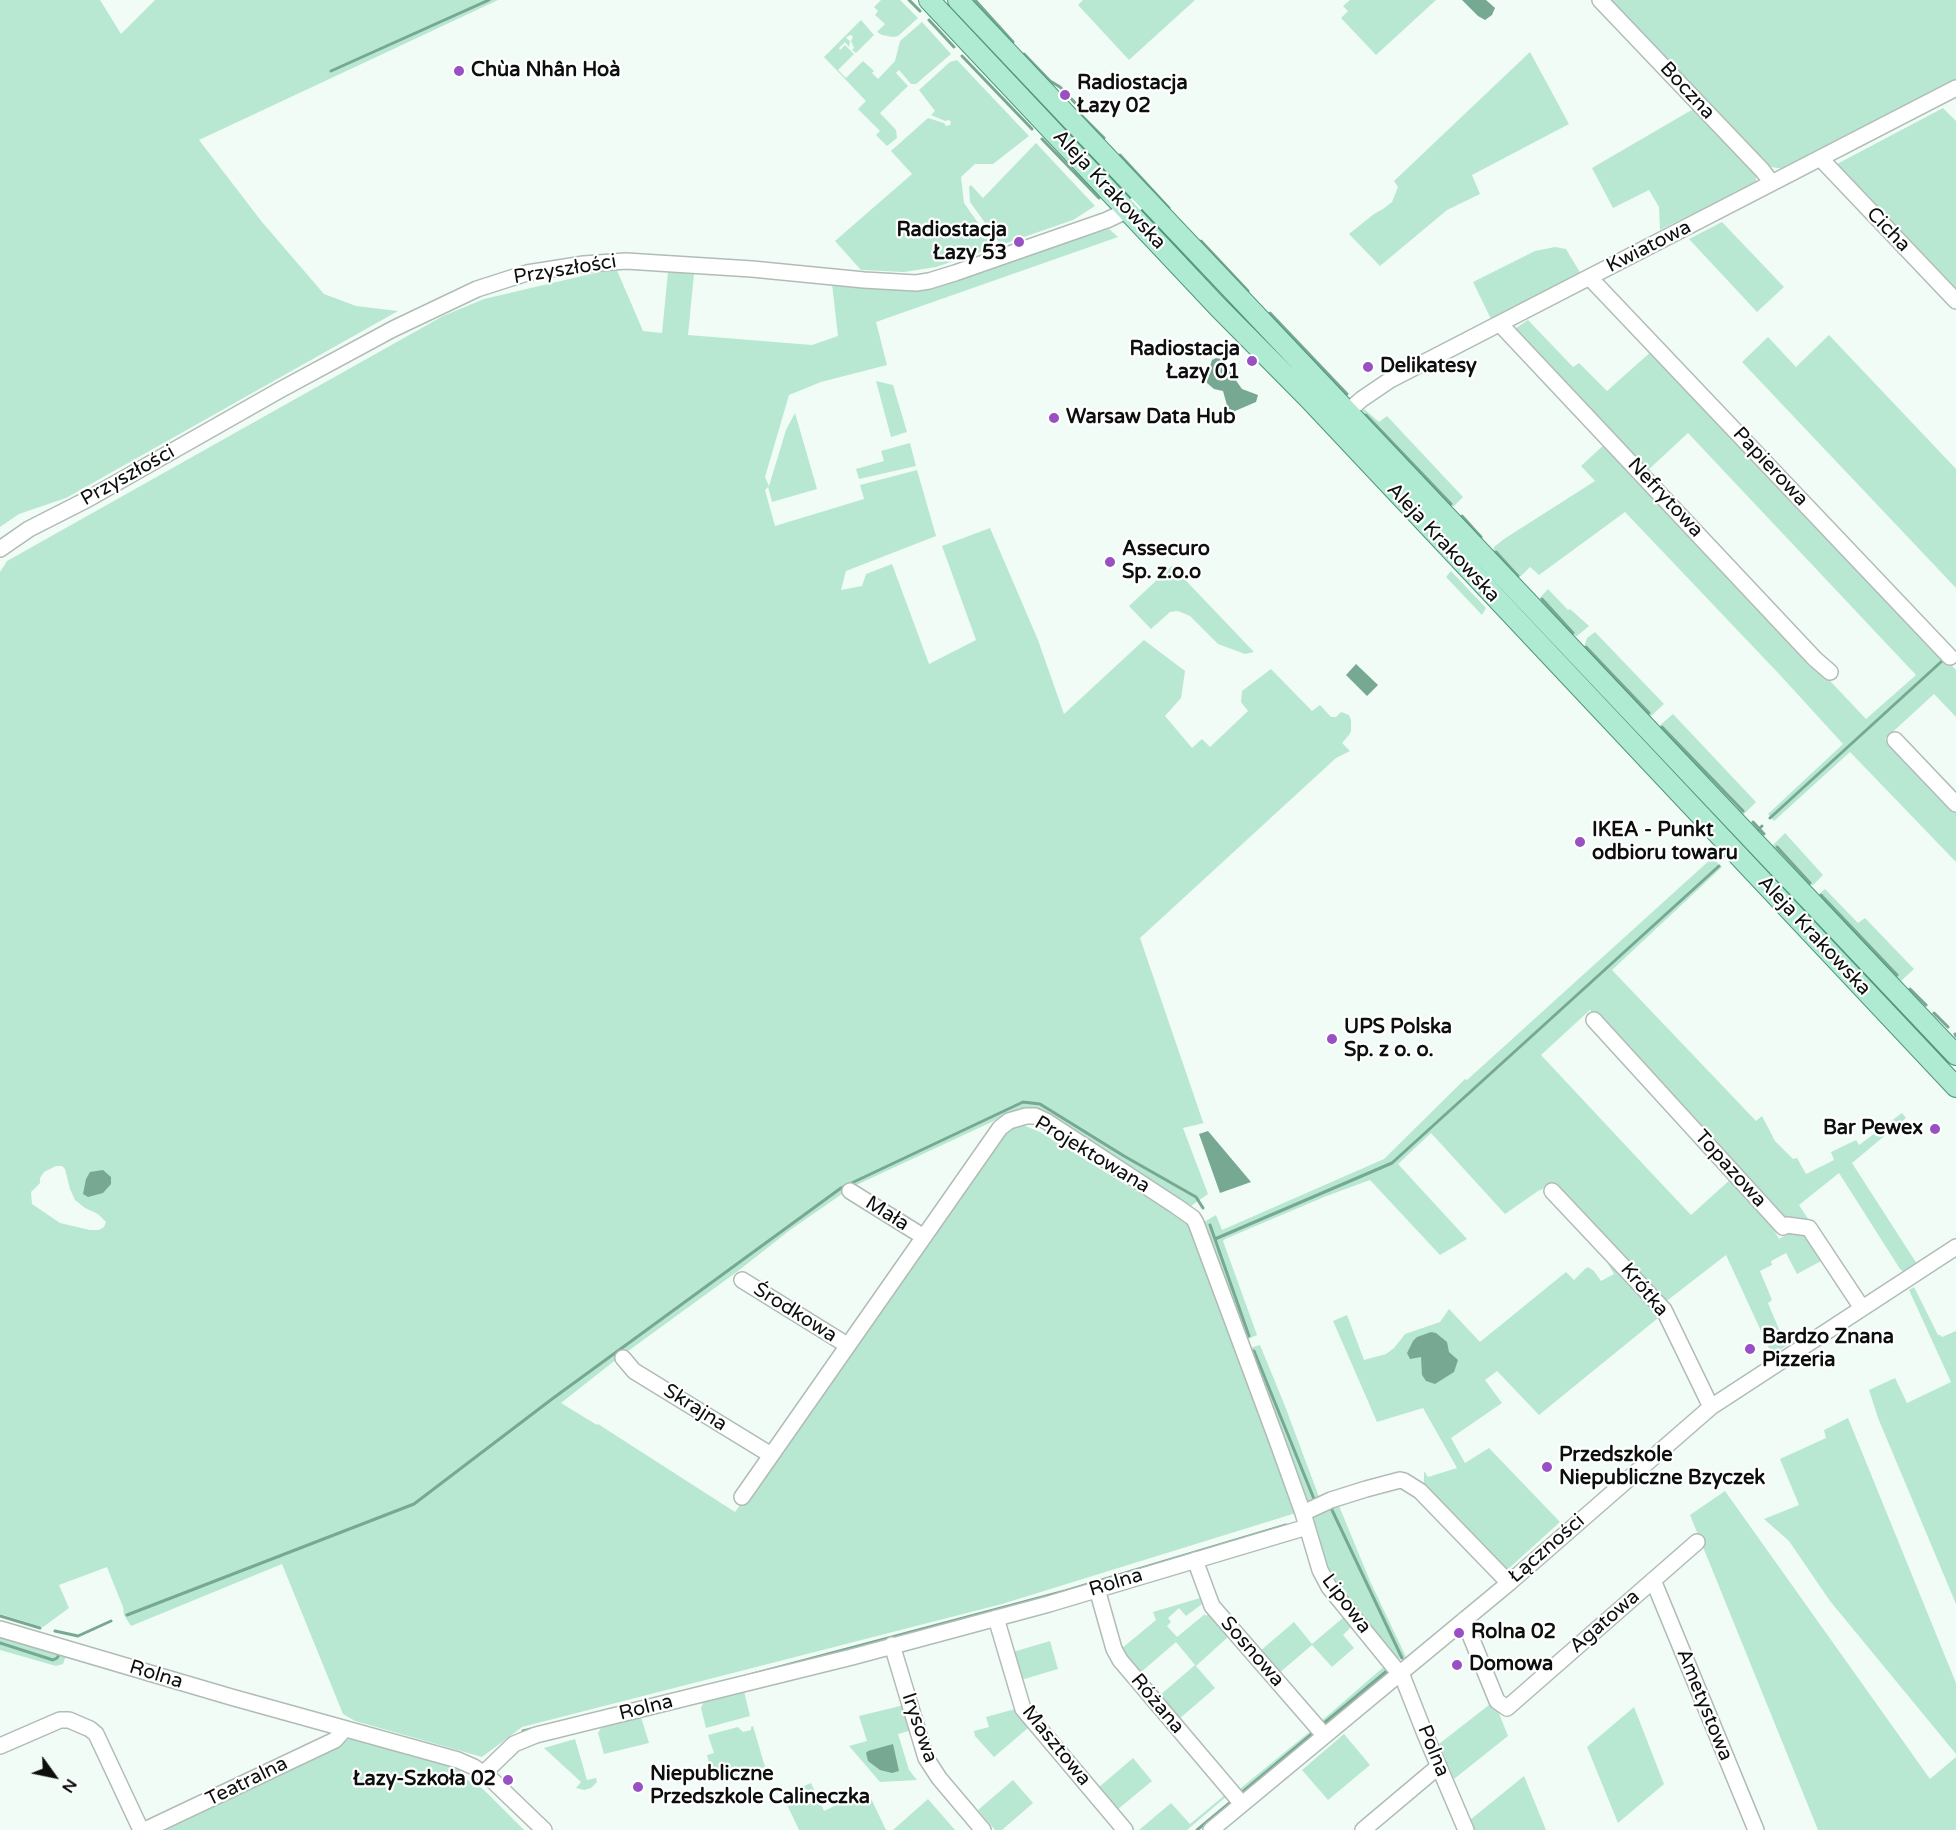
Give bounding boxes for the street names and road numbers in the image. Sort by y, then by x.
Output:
street label: Boczna [1654,57,1720,125]
street label: Aleja Krakowska [1047,125,1171,255]
street label: Cicha [1861,203,1915,257]
street label: Kwiatowa [1603,215,1695,279]
street label: Przyszłości [512,250,618,290]
street label: Papierowa [1727,422,1813,512]
street label: Przyszłości [77,440,179,512]
street label: Nefrytowa [1622,453,1708,543]
street label: Aleja Krakowska [1381,478,1505,608]
street label: Aleja Krakowska [1752,871,1876,1001]
street label: Projektowana [1030,1111,1154,1199]
street label: Topazowa [1689,1125,1771,1213]
street label: Mała [861,1191,913,1237]
street label: Krótka [1615,1258,1673,1322]
street label: Środkowa [749,1278,841,1348]
street label: Skrajna [659,1379,731,1437]
street label: Łączności [1504,1509,1590,1589]
street label: Rolna [1086,1564,1146,1602]
street label: Lipowa [1316,1570,1376,1638]
street label: Agatowa [1565,1585,1645,1659]
street label: Sosnowa [1215,1612,1289,1692]
street label: Ametystowa [1671,1645,1737,1765]
street label: Rolna [126,1656,186,1694]
street label: Różana [1125,1669,1189,1739]
street label: Rolna [617,1690,675,1726]
street label: Irysowa [896,1690,942,1766]
street label: Masztowa [1016,1701,1096,1791]
street label: Polna [1412,1722,1454,1780]
street label: Teatralna [202,1752,292,1812]

